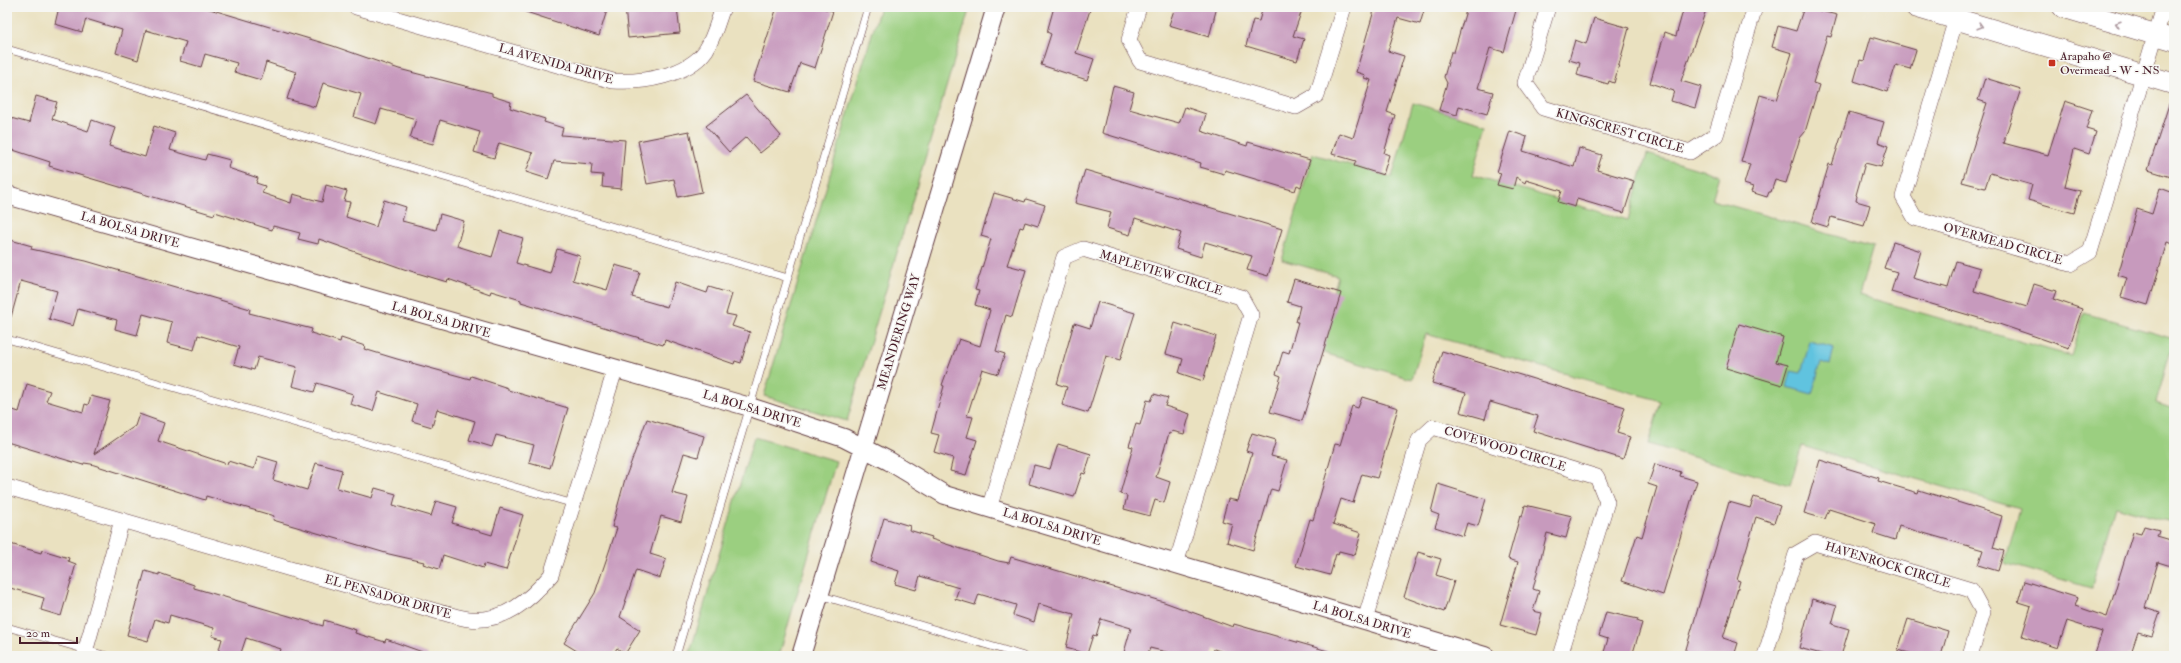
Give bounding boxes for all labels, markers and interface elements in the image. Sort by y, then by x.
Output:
one-way arrow [2115,20,2122,29]
one-way arrow [1976,21,1983,30]
street label: LA AVENIDA DRIVE [497,40,615,88]
place label: Arapaho @ Overmead - W - NS [2059,49,2159,78]
marker: Arapaho @ Overmead - W - NS [2047,58,2057,68]
street label: KINGSCREST CIRCLE [1554,105,1686,157]
street label: LA BOLSA DRIVE [79,209,182,251]
street label: OVERMEAD CIRCLE [1942,220,2065,268]
street label: MAPLEVIEW CIRCLE [1097,247,1225,299]
street label: MEANDERING WAY [874,271,924,392]
street label: LA BOLSA DRIVE [390,299,493,341]
street label: LA BOLSA DRIVE [701,387,803,431]
street label: COVEWOOD CIRCLE [1442,423,1568,475]
street label: LA BOLSA DRIVE [1001,505,1103,549]
street label: HAVENROCK CIRCLE [1823,539,1953,591]
street label: EL PENSADOR DRIVE [323,572,454,622]
street label: LA BOLSA DRIVE [1311,598,1413,642]
scale bar [20,619,77,645]
text: 20 m [26,626,51,641]

